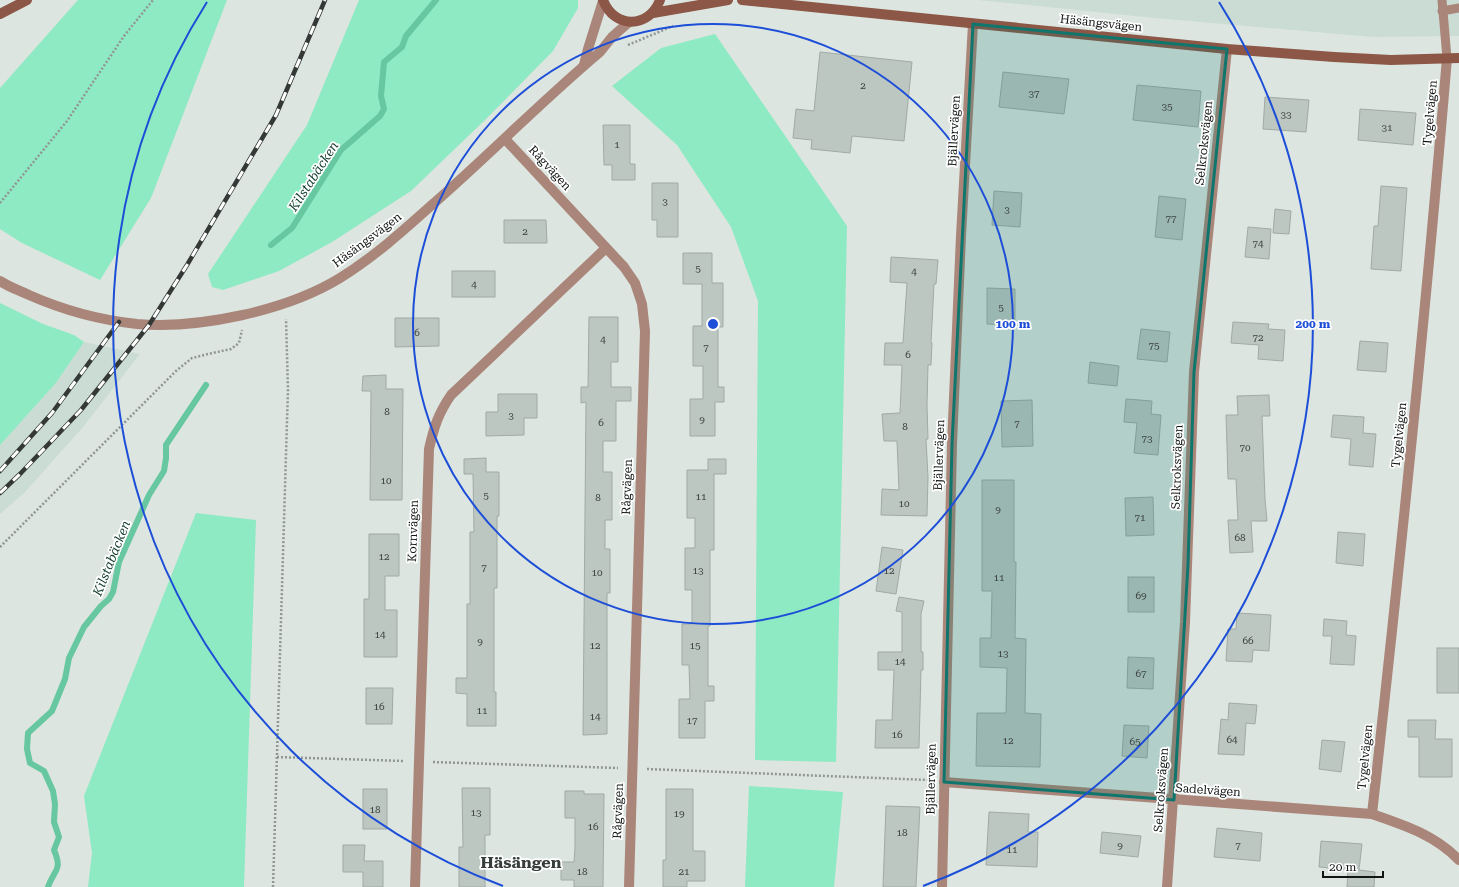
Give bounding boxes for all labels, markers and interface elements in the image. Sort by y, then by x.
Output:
street label: Häsängsvägen [1059,12,1143,34]
street label: Tygelvägen [1420,79,1440,146]
house number: 2 [860,80,866,91]
house number: 37 [1028,88,1040,99]
street label: Bjällervägen [945,95,963,167]
street label: Selkroksvägen [1193,100,1215,186]
house number: 35 [1161,101,1173,112]
house number: 33 [1280,109,1292,120]
house number: 31 [1381,122,1393,133]
water label: Kilstabäcken [285,139,341,215]
house number: 1 [614,139,620,150]
street label: Rågvägen [526,143,574,193]
house number: 3 [662,196,668,207]
house number: 3 [1004,204,1010,215]
street label: Häsängsvägen [330,209,404,270]
house number: 77 [1165,213,1177,224]
house number: 2 [522,226,528,237]
house number: 74 [1252,238,1264,249]
house number: 5 [695,263,701,274]
house number: 4 [911,266,917,277]
house number: 4 [471,279,477,290]
house number: 5 [998,302,1004,313]
centre of rings [706,317,720,331]
text: 100 m [996,317,1031,331]
text: 200 m [1296,317,1331,331]
house number: 6 [414,327,420,338]
house number: 72 [1252,332,1264,343]
house number: 4 [600,334,606,345]
house number: 75 [1148,340,1160,351]
house number: 7 [703,342,709,353]
house number: 6 [905,349,911,360]
street label: Tygelvägen [1389,401,1409,468]
house number: 8 [384,406,390,417]
house number: 3 [508,410,514,421]
house number: 9 [699,414,705,425]
house number: 6 [598,417,604,428]
house number: 7 [1014,418,1020,429]
street label: Bjällervägen [931,419,947,491]
house number: 8 [902,421,908,432]
street label: Selkroksvägen [1169,424,1185,510]
house number: 73 [1141,433,1153,444]
house number: 70 [1239,442,1251,453]
street label: Rågvägen [619,459,635,515]
house number: 10 [380,475,392,486]
house number: 5 [483,490,489,501]
house number: 11 [695,491,707,502]
house number: 8 [595,492,601,503]
house number: 10 [898,498,910,509]
street label: Kornvägen [405,499,421,562]
house number: 9 [995,504,1001,515]
house number: 71 [1134,512,1146,523]
water label: Kilstabäcken [89,518,133,599]
house number: 68 [1234,532,1246,543]
house number: 12 [378,551,390,562]
house number: 7 [481,562,487,573]
house number: 13 [692,565,704,576]
house number: 12 [883,565,895,576]
house number: 10 [591,567,603,578]
house number: 11 [993,572,1005,583]
house number: 69 [1135,590,1147,601]
house number: 14 [374,629,386,640]
house number: 66 [1242,635,1254,646]
house number: 9 [477,636,483,647]
house number: 12 [589,640,601,651]
house number: 15 [689,640,701,651]
house number: 13 [997,648,1009,659]
house number: 14 [894,656,906,667]
house number: 67 [1135,668,1147,679]
house number: 16 [373,701,385,712]
house number: 11 [476,705,488,716]
house number: 14 [589,711,601,722]
house number: 17 [686,715,698,726]
street label: Tygelvägen [1355,723,1375,790]
house number: 16 [891,729,903,740]
house number: 64 [1226,734,1238,745]
house number: 12 [1002,735,1014,746]
house number: 65 [1129,736,1141,747]
street label: Bjällervägen [923,743,939,815]
street label: Selkroksvägen [1151,747,1171,833]
street label: Sadelvägen [1175,781,1242,799]
street label: Rågvägen [610,783,626,839]
house number: 18 [369,804,381,815]
house number: 13 [470,807,482,818]
house number: 19 [673,808,685,819]
house number: 16 [587,821,599,832]
house number: 18 [896,827,908,838]
house number: 9 [1117,840,1123,851]
house number: 7 [1235,840,1241,851]
house number: 11 [1006,844,1018,855]
district label: Häsängen [481,853,562,872]
scale bar [1323,853,1383,879]
text: 20 m [1329,860,1356,874]
house number: 18 [576,866,588,877]
house number: 21 [678,866,690,877]

